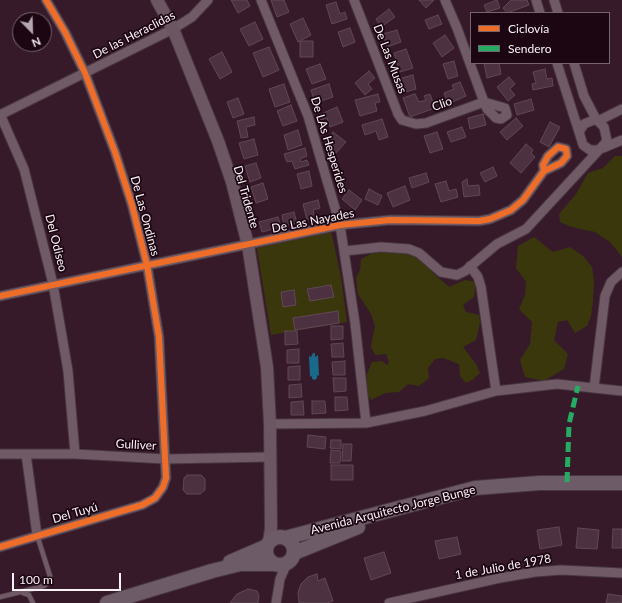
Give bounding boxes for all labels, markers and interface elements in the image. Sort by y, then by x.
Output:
street label: De las Heraclidas [90,8,178,62]
north arrow [12,12,52,52]
legend [470,12,610,64]
text: Ciclovía [508,21,549,36]
street label: De Las Musas [370,22,410,96]
text: N [30,35,43,50]
text: Sendero [508,41,552,56]
street label: Clio [430,94,454,114]
street label: De LAs Hesperides [307,95,351,195]
street label: Del Tridente [230,164,262,230]
street label: De Las Ondinas [127,174,163,258]
street label: De Las Nayades [270,206,356,236]
street label: Del Odiseo [42,213,70,273]
street label: Gulliver [115,437,157,453]
street label: Avenida Arquitecto Jorge Bunge [309,483,477,537]
street label: Del Tuyú [51,500,99,526]
street label: 1 de Julio de 1978 [454,551,552,583]
scale bar [14,565,123,591]
text: 100 m [19,572,53,587]

